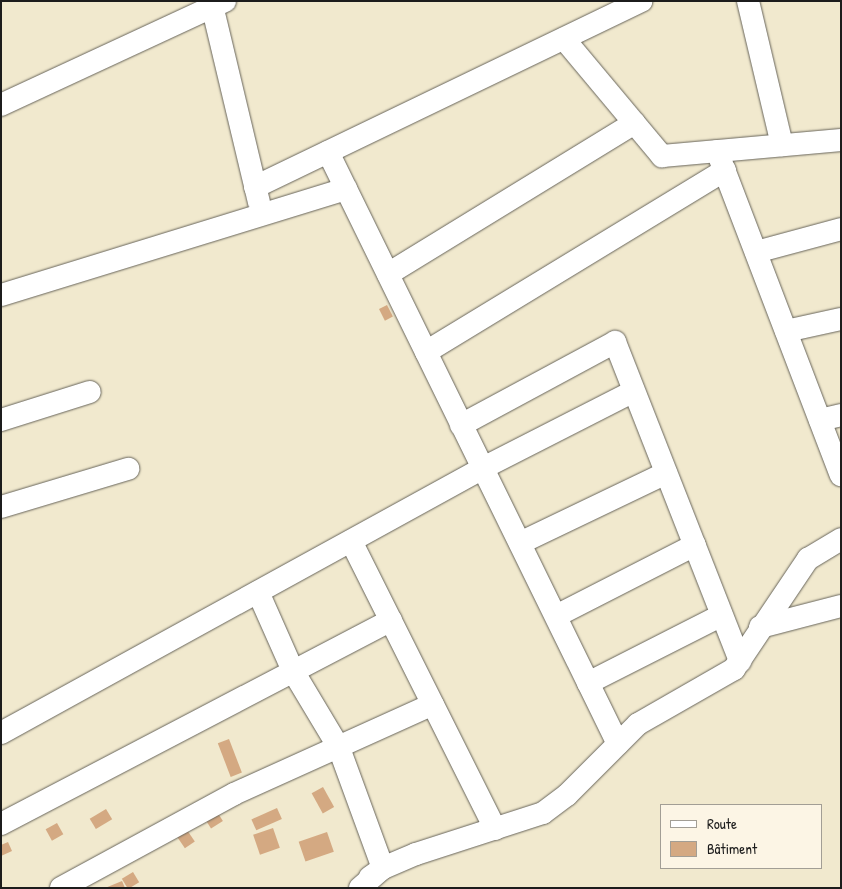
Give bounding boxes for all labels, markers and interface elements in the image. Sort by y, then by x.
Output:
legend [660,804,822,869]
text: Route [707,813,737,834]
text: Bâtiment [707,838,757,859]

